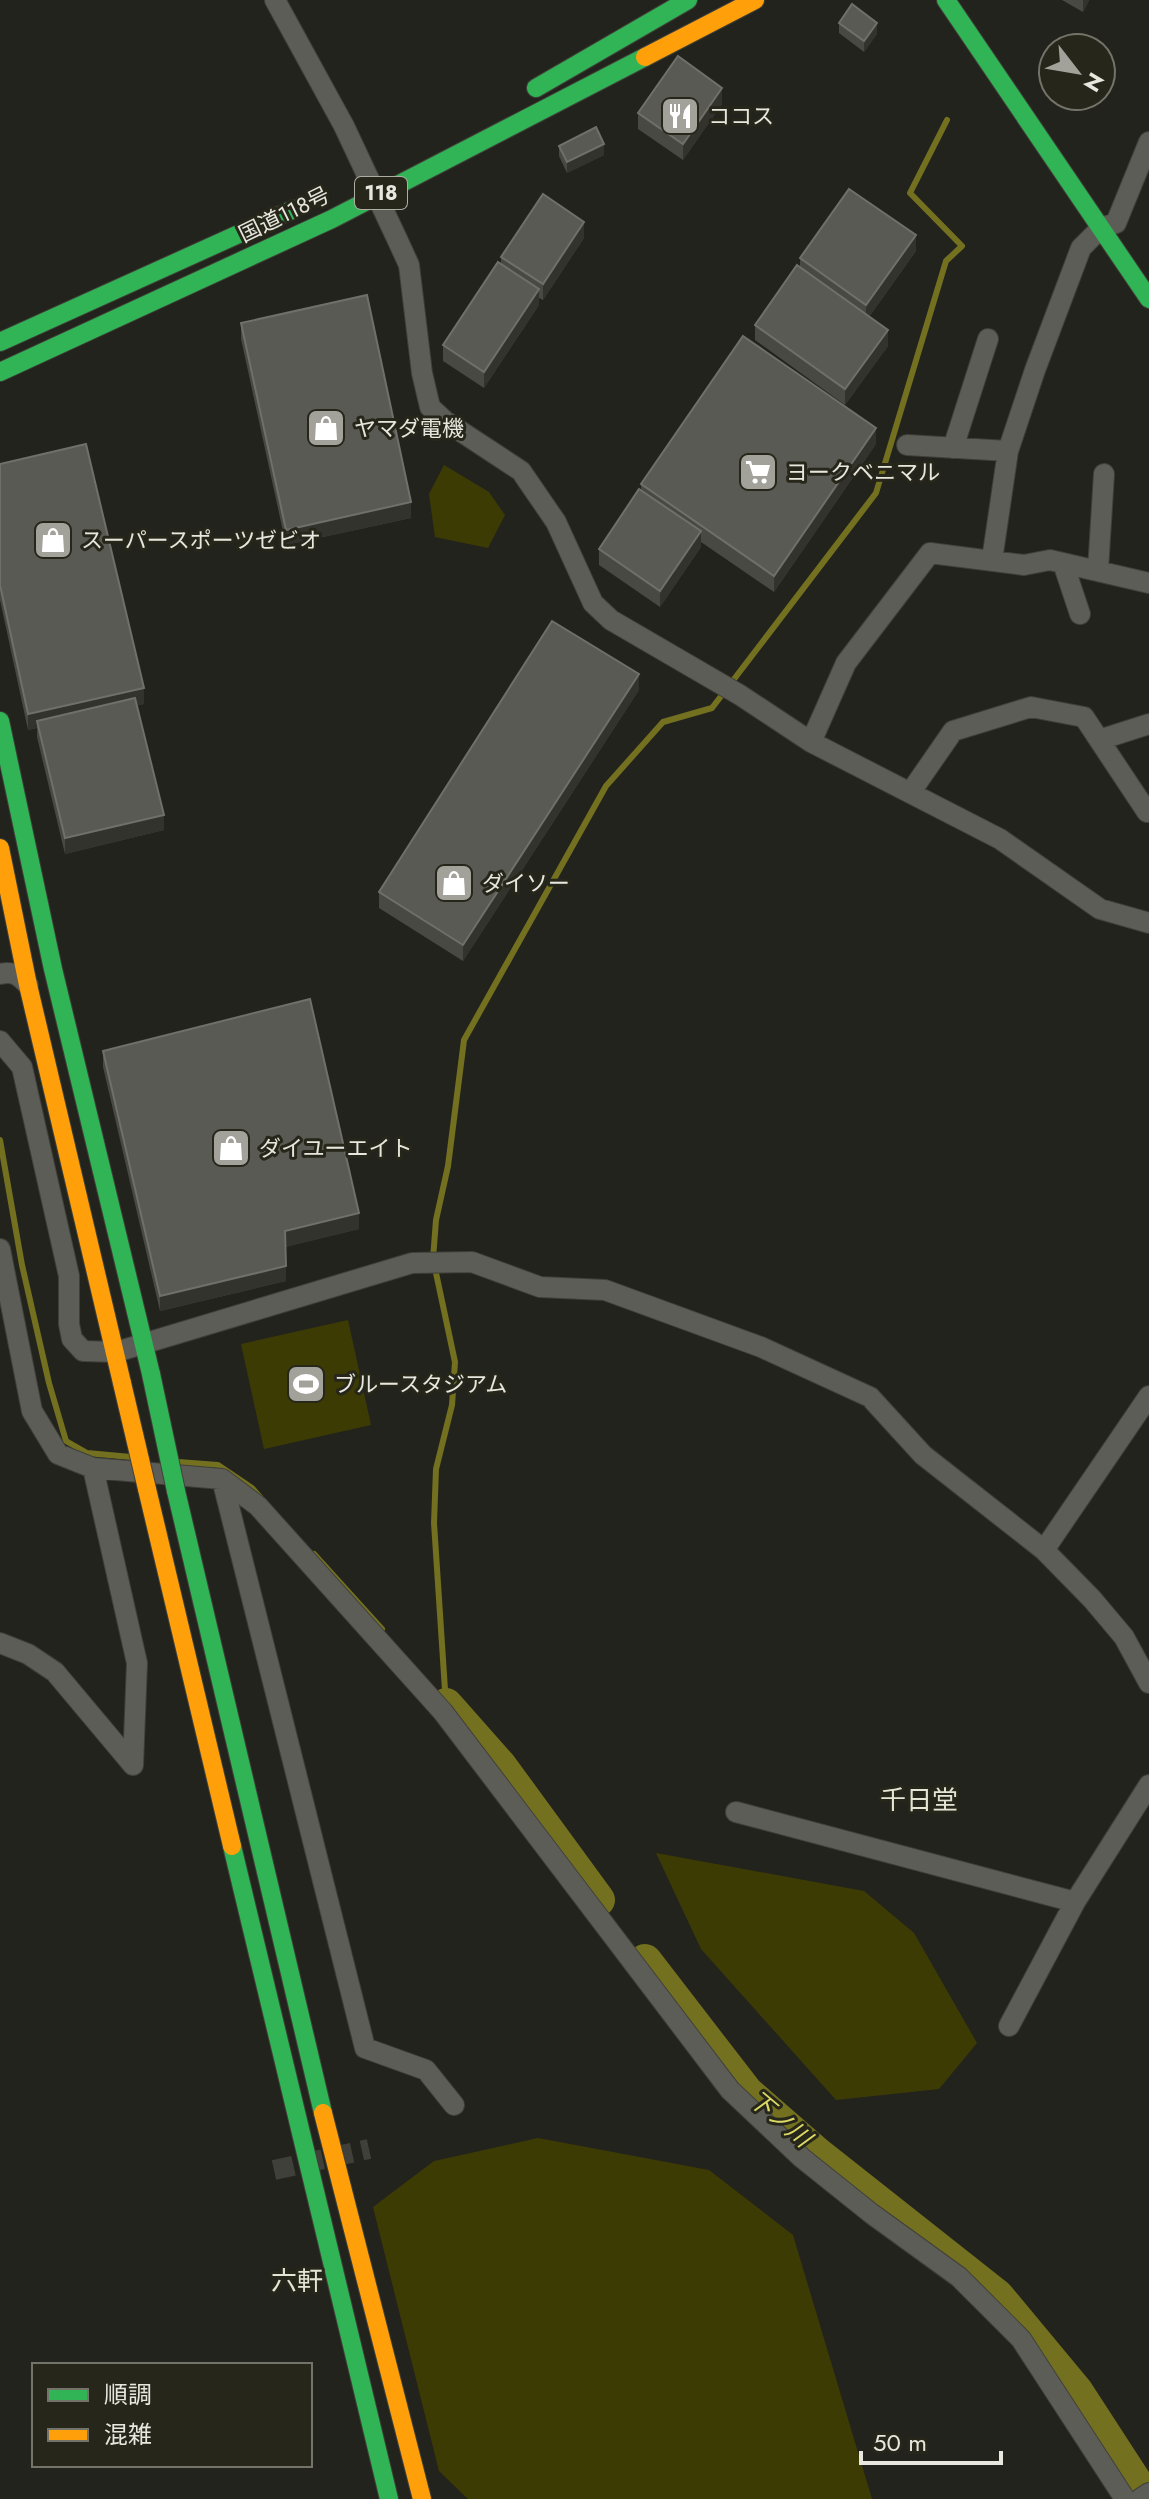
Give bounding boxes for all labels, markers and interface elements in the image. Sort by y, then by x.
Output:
north arrow [1037,32,1117,112]
text: N [1076,67,1112,98]
restaurant icon: ココス [659,95,701,137]
place label: ココス [708,100,774,132]
road number: 118 [355,177,407,209]
street label: 国道118号 [233,178,335,250]
shop icon: ヤマダ電機 [305,407,347,449]
place label: ヤマダ電機 [354,412,464,444]
supermarket icon: ヨークベニマル [737,451,779,493]
place label: ヨークベニマル [786,456,940,488]
shop icon: スーパースポーツゼビオ [32,519,74,561]
place label: スーパースポーツゼビオ [81,524,321,556]
shop icon: ダイソー [433,862,475,904]
place label: ダイソー [482,867,570,899]
shop icon: ダイユーエイト [210,1127,252,1169]
place label: ダイユーエイト [259,1132,413,1164]
sports icon: ブルースタジアム [285,1363,327,1405]
place label: ブルースタジアム [334,1368,507,1400]
district label: 千日堂 [880,1781,958,1819]
water label: 下ノ川 [741,2082,821,2157]
district label: 六軒 [271,2262,323,2300]
legend [32,2363,312,2467]
text: 順調 [104,2377,152,2412]
scale bar [861,2415,1001,2465]
text: 混雑 [104,2417,152,2452]
text: 50 m [873,2425,927,2460]

